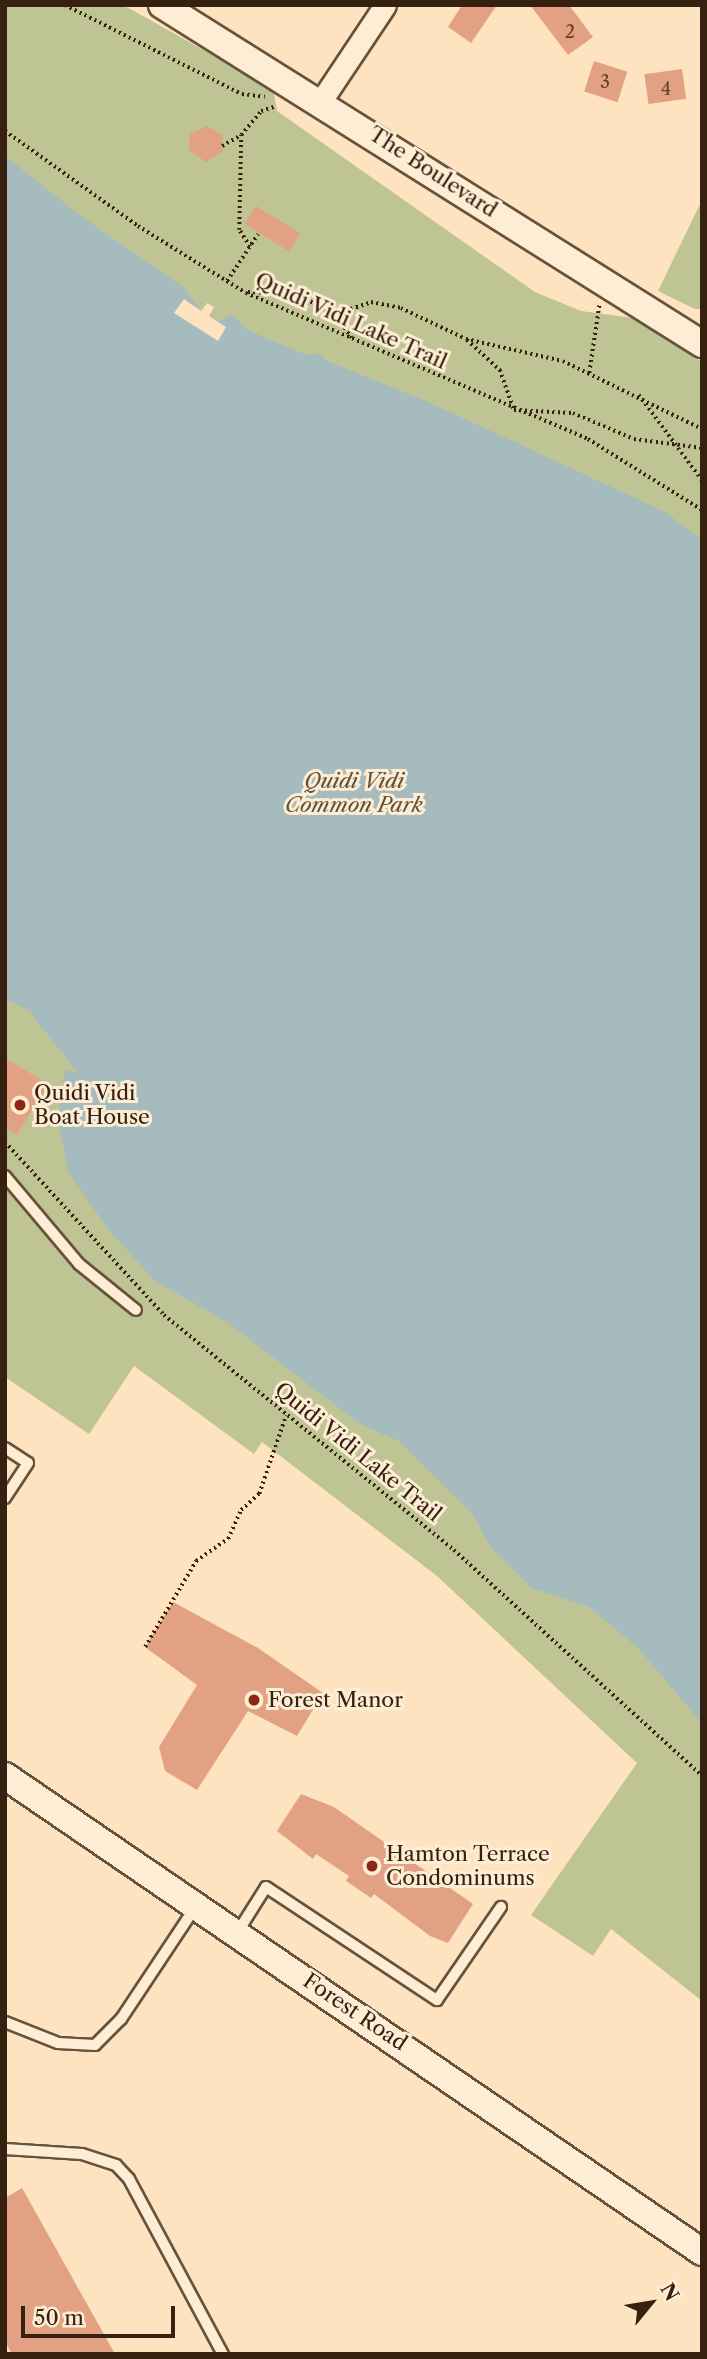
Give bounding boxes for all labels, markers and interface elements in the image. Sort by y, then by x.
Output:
house number: 2 [565,21,575,43]
house number: 3 [600,71,610,93]
house number: 4 [661,78,671,100]
street label: The Boulevard [364,121,502,223]
street label: Quidi Vidi Lake Trail [251,267,451,375]
park label: Quidi Vidi Common Park [285,768,423,818]
place label: Quidi Vidi Boat House [34,1080,150,1130]
marker: Quidi Vidi Boat House [12,1097,28,1113]
street label: Quidi Vidi Lake Trail [269,1377,447,1527]
place label: Forest Manor [268,1687,403,1713]
marker: Forest Manor [246,1692,262,1708]
place label: Hamton Terrace Condominums [386,1841,550,1891]
marker: Hamton Terrace Condominums [364,1858,380,1874]
street label: Forest Road [298,1968,412,2056]
north arrow [616,2268,686,2338]
text: N [656,2279,684,2305]
scale bar [24,2292,178,2336]
text: 50 m [34,2305,84,2330]

